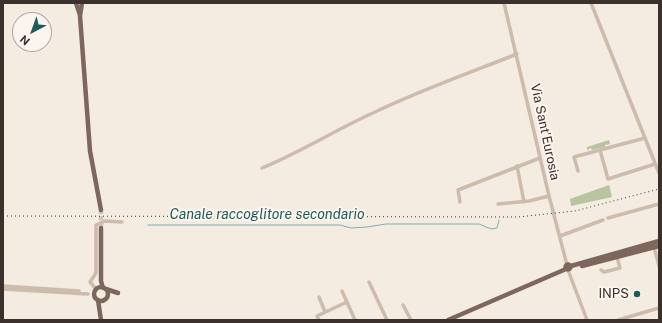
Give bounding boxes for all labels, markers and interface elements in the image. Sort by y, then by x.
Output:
north arrow [12,12,52,52]
text: N [18,33,32,48]
street label: Via Sant'Eurosia [527,82,563,182]
water label: Canale raccoglitore secondario [169,207,365,223]
place label: INPS [598,286,629,302]
marker: INPS [632,289,642,299]

